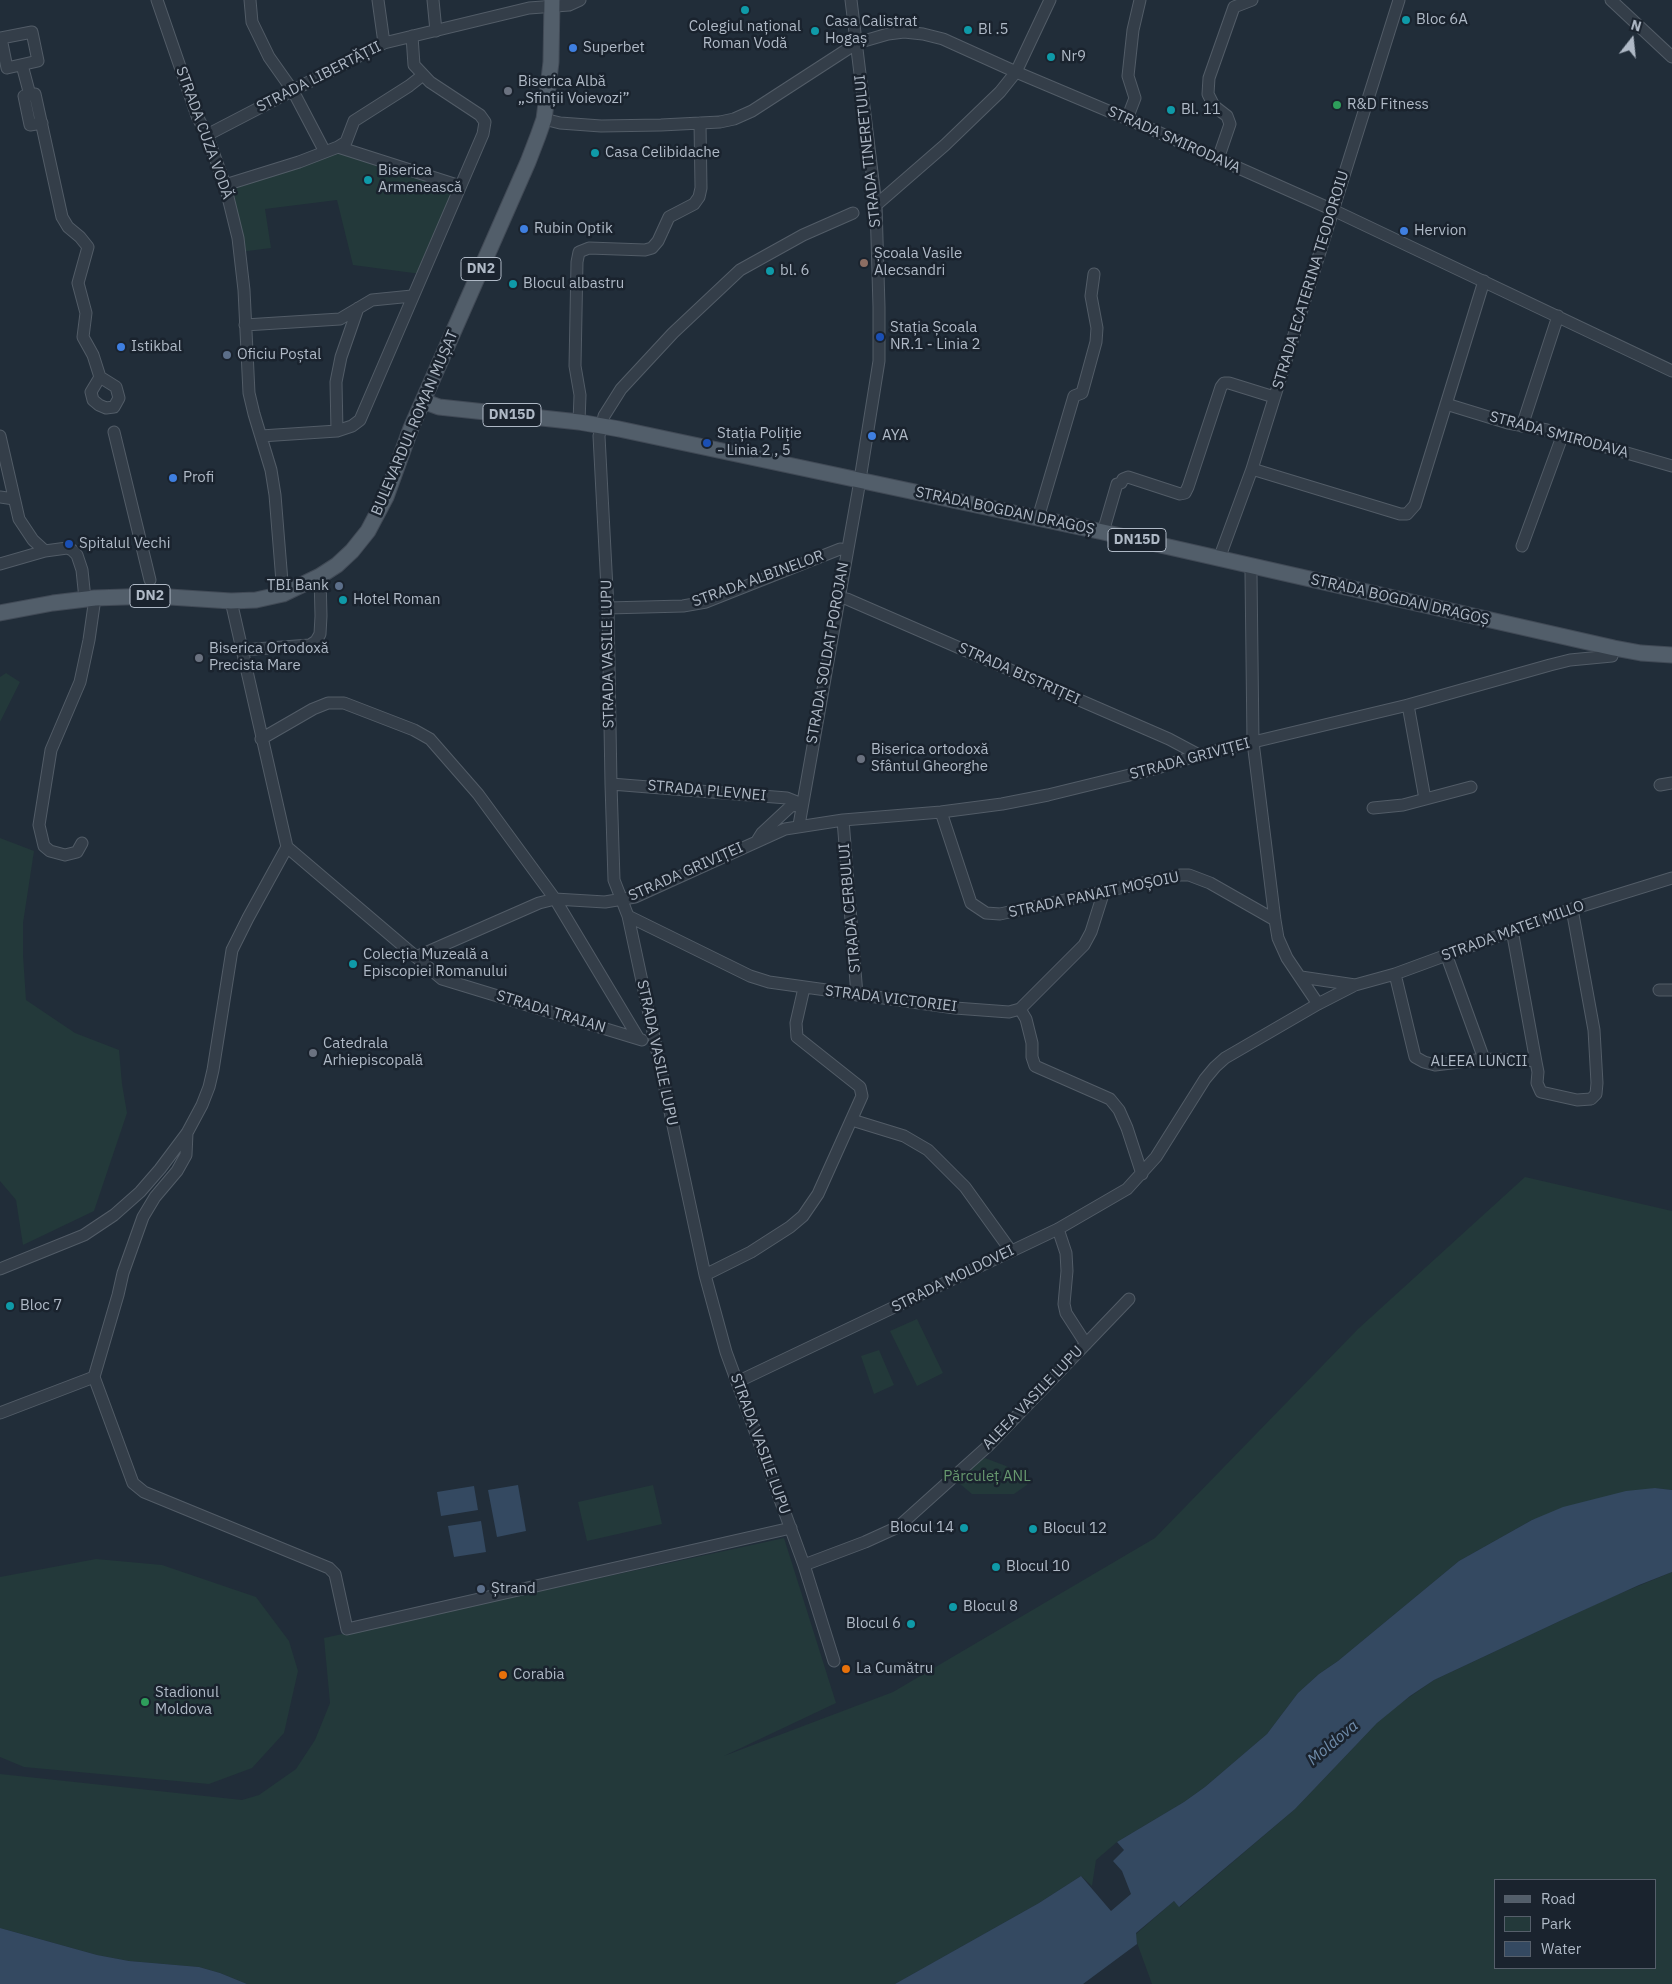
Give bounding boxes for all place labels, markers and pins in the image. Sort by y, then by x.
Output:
marker: Colegiul național Roman Vodă [739,4,751,16]
place label: Bloc 6A [1416,11,1468,29]
place label: Casa Calistrat Hogaș [825,13,918,48]
marker: Bloc 6A [1400,14,1412,26]
place label: Colegiul național Roman Vodă [689,18,801,53]
place label: Bl .5 [978,21,1008,39]
marker: Bl .5 [962,24,974,36]
marker: Casa Calistrat Hogaș [809,25,821,37]
place label: Superbet [583,39,645,57]
marker: Superbet [567,42,579,54]
place label: Nr9 [1061,48,1086,66]
marker: Nr9 [1045,51,1057,63]
place label: Biserica Albă „Sfinții Voievozi” [518,73,630,108]
marker: Biserica Albă „Sfinții Voievozi” [502,85,514,97]
place label: R&D Fitness [1347,96,1429,114]
marker: R&D Fitness [1331,99,1343,111]
place label: Bl. 11 [1181,101,1221,119]
marker: Bl. 11 [1165,104,1177,116]
place label: Casa Celibidache [605,144,720,162]
marker: Casa Celibidache [589,147,601,159]
place label: Biserica Armenească [378,162,462,197]
marker: Biserica Armenească [362,174,374,186]
place label: Rubin Optik [534,220,613,238]
place label: Hervion [1414,222,1467,240]
marker: Rubin Optik [518,223,530,235]
marker: Hervion [1398,225,1410,237]
place label: Școala Vasile Alecsandri [874,245,962,280]
marker: Școala Vasile Alecsandri [858,257,870,269]
place label: bl. 6 [780,262,810,280]
marker: bl. 6 [764,265,776,277]
place label: Blocul albastru [523,275,624,293]
marker: Blocul albastru [507,278,519,290]
place label: Stația Școala NR.1 - Linia 2 [890,319,980,354]
marker: Stația Școala NR.1 - Linia 2 [874,331,886,343]
place label: Istikbal [131,338,182,356]
marker: Istikbal [115,341,127,353]
place label: Oficiu Poștal [237,346,321,364]
marker: Oficiu Poștal [221,349,233,361]
place label: Stația Poliție - Linia 2 , 5 [717,425,802,460]
place label: AYA [882,427,908,445]
marker: AYA [866,430,878,442]
marker: Stația Poliție - Linia 2 , 5 [701,437,713,449]
place label: Profi [183,469,214,487]
marker: Profi [167,472,179,484]
place label: Spitalul Vechi [79,535,170,553]
marker: Spitalul Vechi [63,538,75,550]
place label: TBI Bank [267,577,329,595]
marker: TBI Bank [333,580,345,592]
place label: Hotel Roman [353,591,440,609]
marker: Hotel Roman [337,594,349,606]
place label: Biserica Ortodoxă Precista Mare [209,640,329,675]
marker: Biserica Ortodoxă Precista Mare [193,652,205,664]
place label: Biserica ortodoxă Sfântul Gheorghe [871,741,989,776]
marker: Biserica ortodoxă Sfântul Gheorghe [855,753,867,765]
place label: Colecția Muzeală a Episcopiei Romanului [363,946,508,981]
marker: Colecția Muzeală a Episcopiei Romanului [347,958,359,970]
place label: Catedrala Arhiepiscopală [323,1035,423,1070]
marker: Catedrala Arhiepiscopală [307,1047,319,1059]
place label: Bloc 7 [20,1297,62,1315]
marker: Bloc 7 [4,1300,16,1312]
place label: Blocul 14 [890,1519,954,1537]
place label: Blocul 12 [1043,1520,1107,1538]
marker: Blocul 14 [958,1522,970,1534]
marker: Blocul 12 [1027,1523,1039,1535]
place label: Blocul 10 [1006,1558,1070,1576]
marker: Blocul 10 [990,1561,1002,1573]
place label: Ștrand [491,1580,536,1598]
marker: Ștrand [475,1583,487,1595]
place label: Blocul 8 [963,1598,1018,1616]
marker: Blocul 8 [947,1601,959,1613]
place label: Blocul 6 [846,1615,901,1633]
marker: Blocul 6 [905,1618,917,1630]
place label: La Cumătru [856,1660,933,1678]
marker: La Cumătru [840,1663,852,1675]
place label: Corabia [513,1666,565,1684]
marker: Corabia [497,1669,509,1681]
place label: Stadionul Moldova [155,1684,219,1719]
marker: Stadionul Moldova [139,1696,151,1708]

